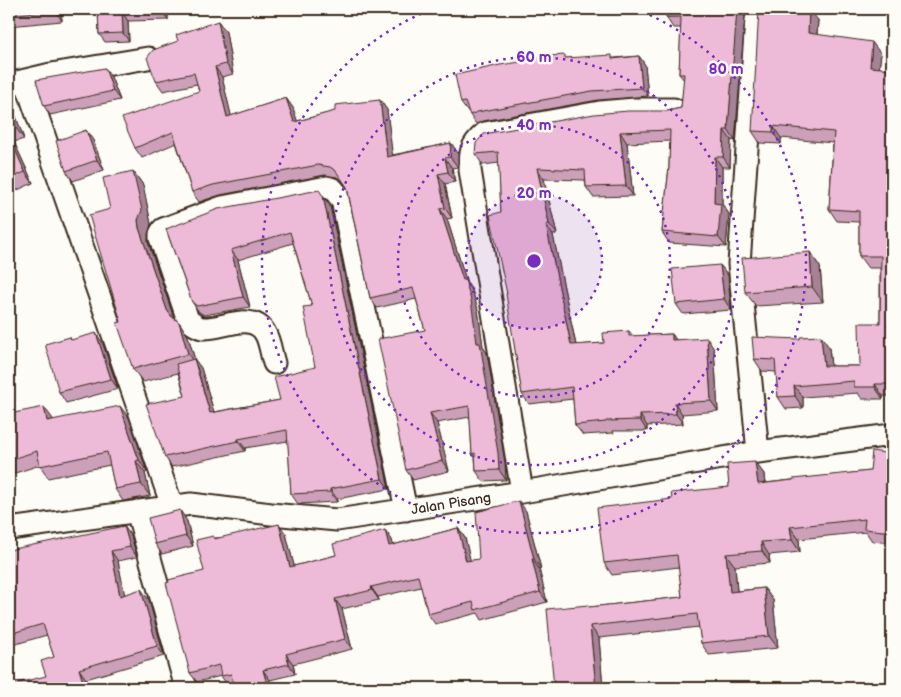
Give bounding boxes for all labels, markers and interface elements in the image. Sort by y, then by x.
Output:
text: 60 m [516,48,552,67]
text: 80 m [708,60,744,79]
text: 40 m [516,116,552,135]
text: 20 m [517,184,552,203]
centre of rings [525,252,543,270]
street label: Jalan Pisang [410,489,492,518]

